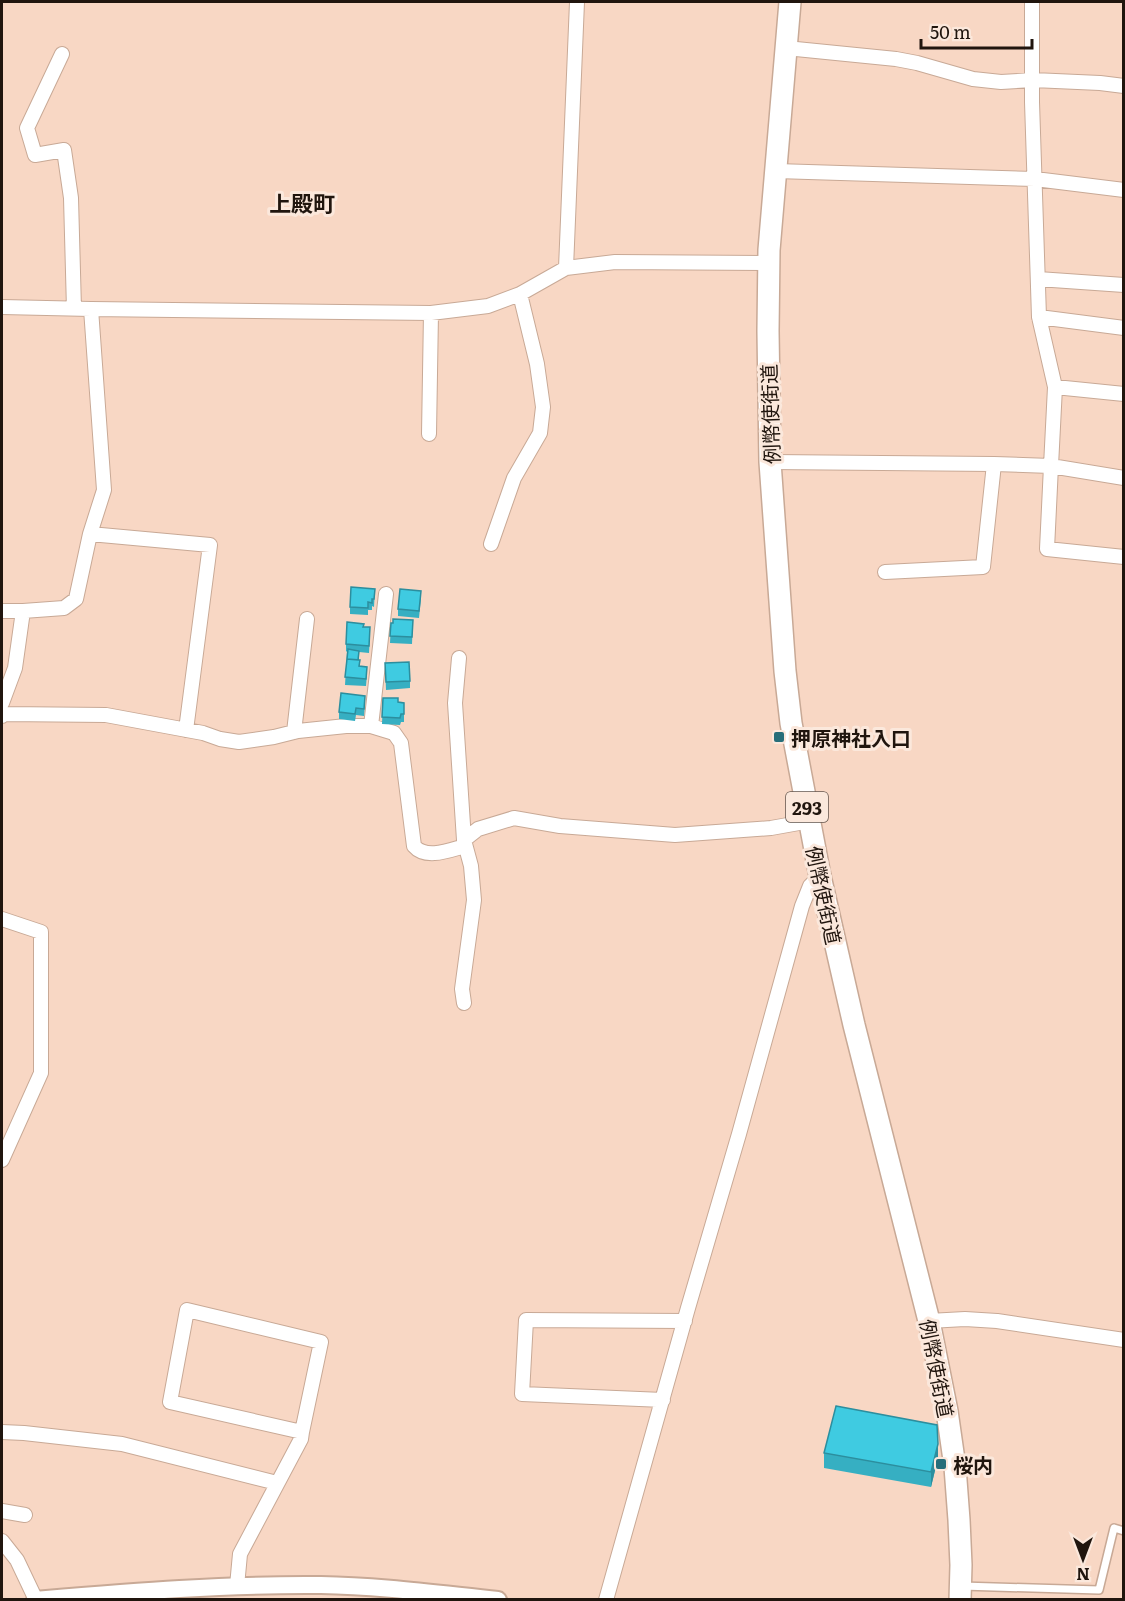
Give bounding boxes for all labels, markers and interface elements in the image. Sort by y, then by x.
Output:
scale bar [921,12,1032,50]
text: 50 m [930,18,971,45]
district label: 上殿町 [269,186,335,219]
street label: 例幣使街道 [752,364,786,464]
place label: 押原神社入口 [791,722,911,752]
marker: 押原神社入口 [772,730,786,744]
road number: 293 [786,792,828,822]
street label: 例幣使街道 [800,843,850,947]
street label: 例幣使街道 [914,1316,962,1420]
place label: 桜内 [953,1449,993,1479]
marker: 桜内 [934,1457,948,1471]
north arrow [1053,1529,1113,1589]
text: N [1076,1563,1090,1587]

